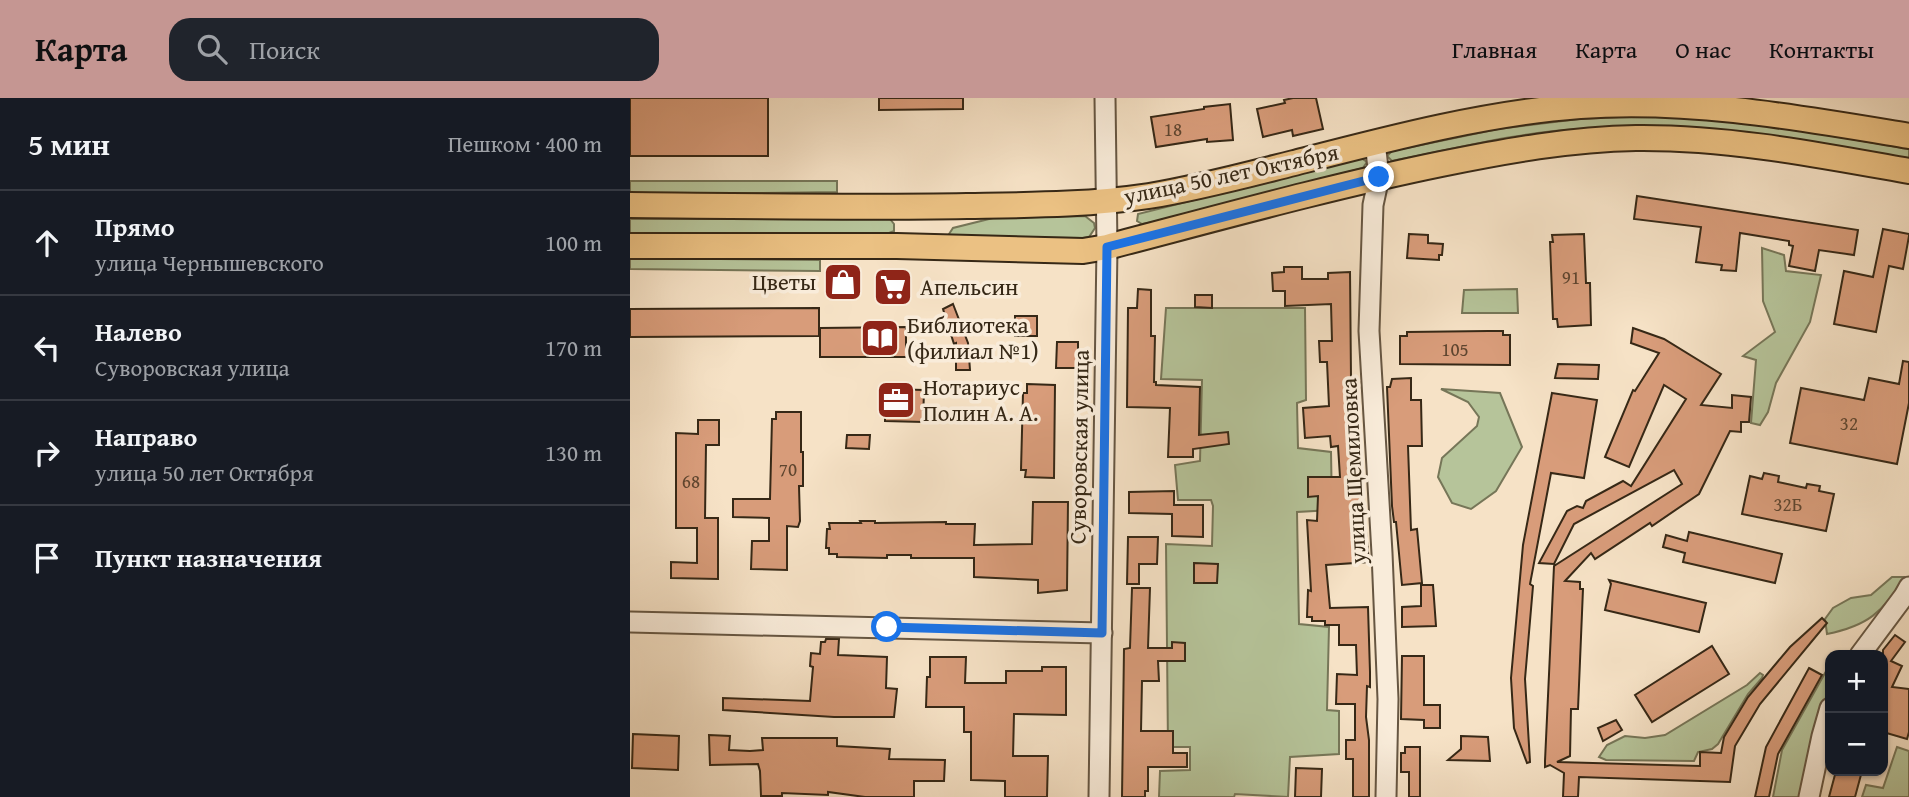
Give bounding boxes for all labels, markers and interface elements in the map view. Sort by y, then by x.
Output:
search box [169,18,659,81]
text: Карта [35,25,127,73]
icon: search [193,30,231,68]
text: Поиск [249,30,320,69]
text: Главная [1452,32,1537,67]
text: Карта [1575,32,1637,67]
text: О нас [1675,32,1731,67]
text: Контакты [1769,32,1874,67]
house number: 18 [1164,115,1182,143]
text: 5 мин [28,122,110,166]
text: Пешком · 400 m [448,127,602,160]
street label: улица 50 лет Октября [1120,135,1342,213]
route end [1363,161,1394,192]
text: Прямо [95,207,175,246]
icon: ahead [28,224,66,262]
text: 100 m [545,226,602,259]
text: улица Чернышевского [95,246,324,279]
shop icon: Цветы [822,261,864,303]
house number: 91 [1562,263,1580,291]
place label: Цветы [752,265,816,298]
supermarket icon: Апельсин [872,266,914,308]
place label: Апельсин [920,270,1018,303]
place label: Библиотека (филиал №1) [907,308,1039,367]
text: Налево [95,312,182,351]
library icon: Библиотека (филиал №1) [859,317,901,359]
icon: left [28,329,66,367]
text: 170 m [545,331,602,364]
house number: 105 [1441,335,1469,363]
street label: Суворовская улица [1060,349,1097,545]
text: Суворовская улица [95,351,290,384]
place label: Нотариус Полин А. А. [923,370,1038,429]
street label: улица Щемиловка [1331,377,1374,566]
office icon: Нотариус Полин А. А. [875,379,917,421]
house number: 32 [1840,409,1858,437]
text: Направо [95,417,197,456]
icon: right [28,434,66,472]
text: 130 m [545,436,602,469]
house number: 70 [779,455,797,483]
text: улица 50 лет Октября [95,456,314,489]
house number: 68 [682,467,700,495]
house number: 32Б [1773,490,1803,518]
text: Пункт назначения [95,538,322,577]
icon: arrive [28,539,66,577]
route start [871,611,902,642]
map controls [1825,650,1888,776]
button: + [1825,650,1888,713]
button: − [1825,713,1888,776]

